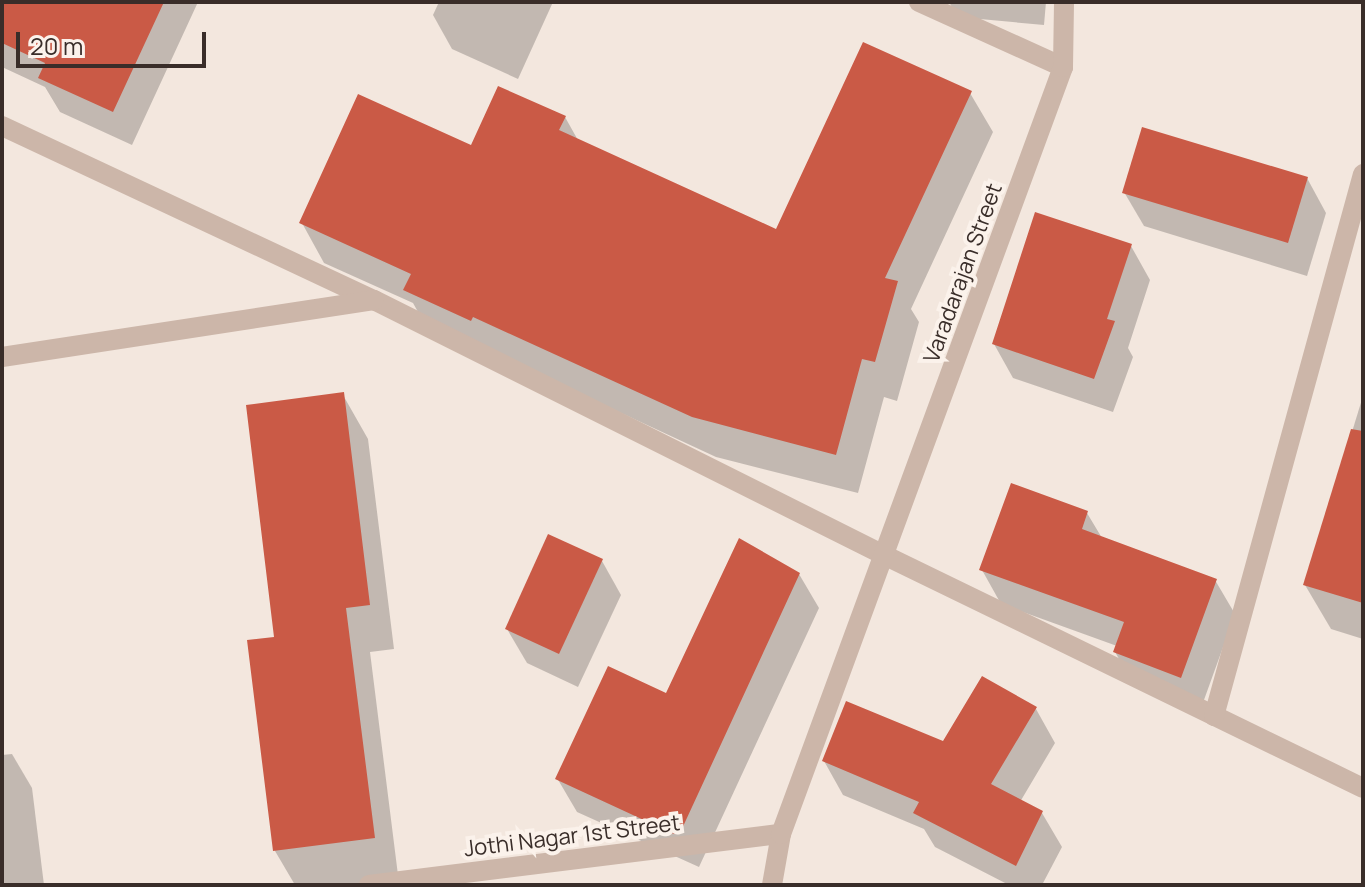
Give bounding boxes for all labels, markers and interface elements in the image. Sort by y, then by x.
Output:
scale bar [20,16,210,66]
text: 20 m [30,29,83,62]
street label: Varadarajan Street [918,180,1008,366]
street label: Jothi Nagar 1st Street [462,810,682,862]

